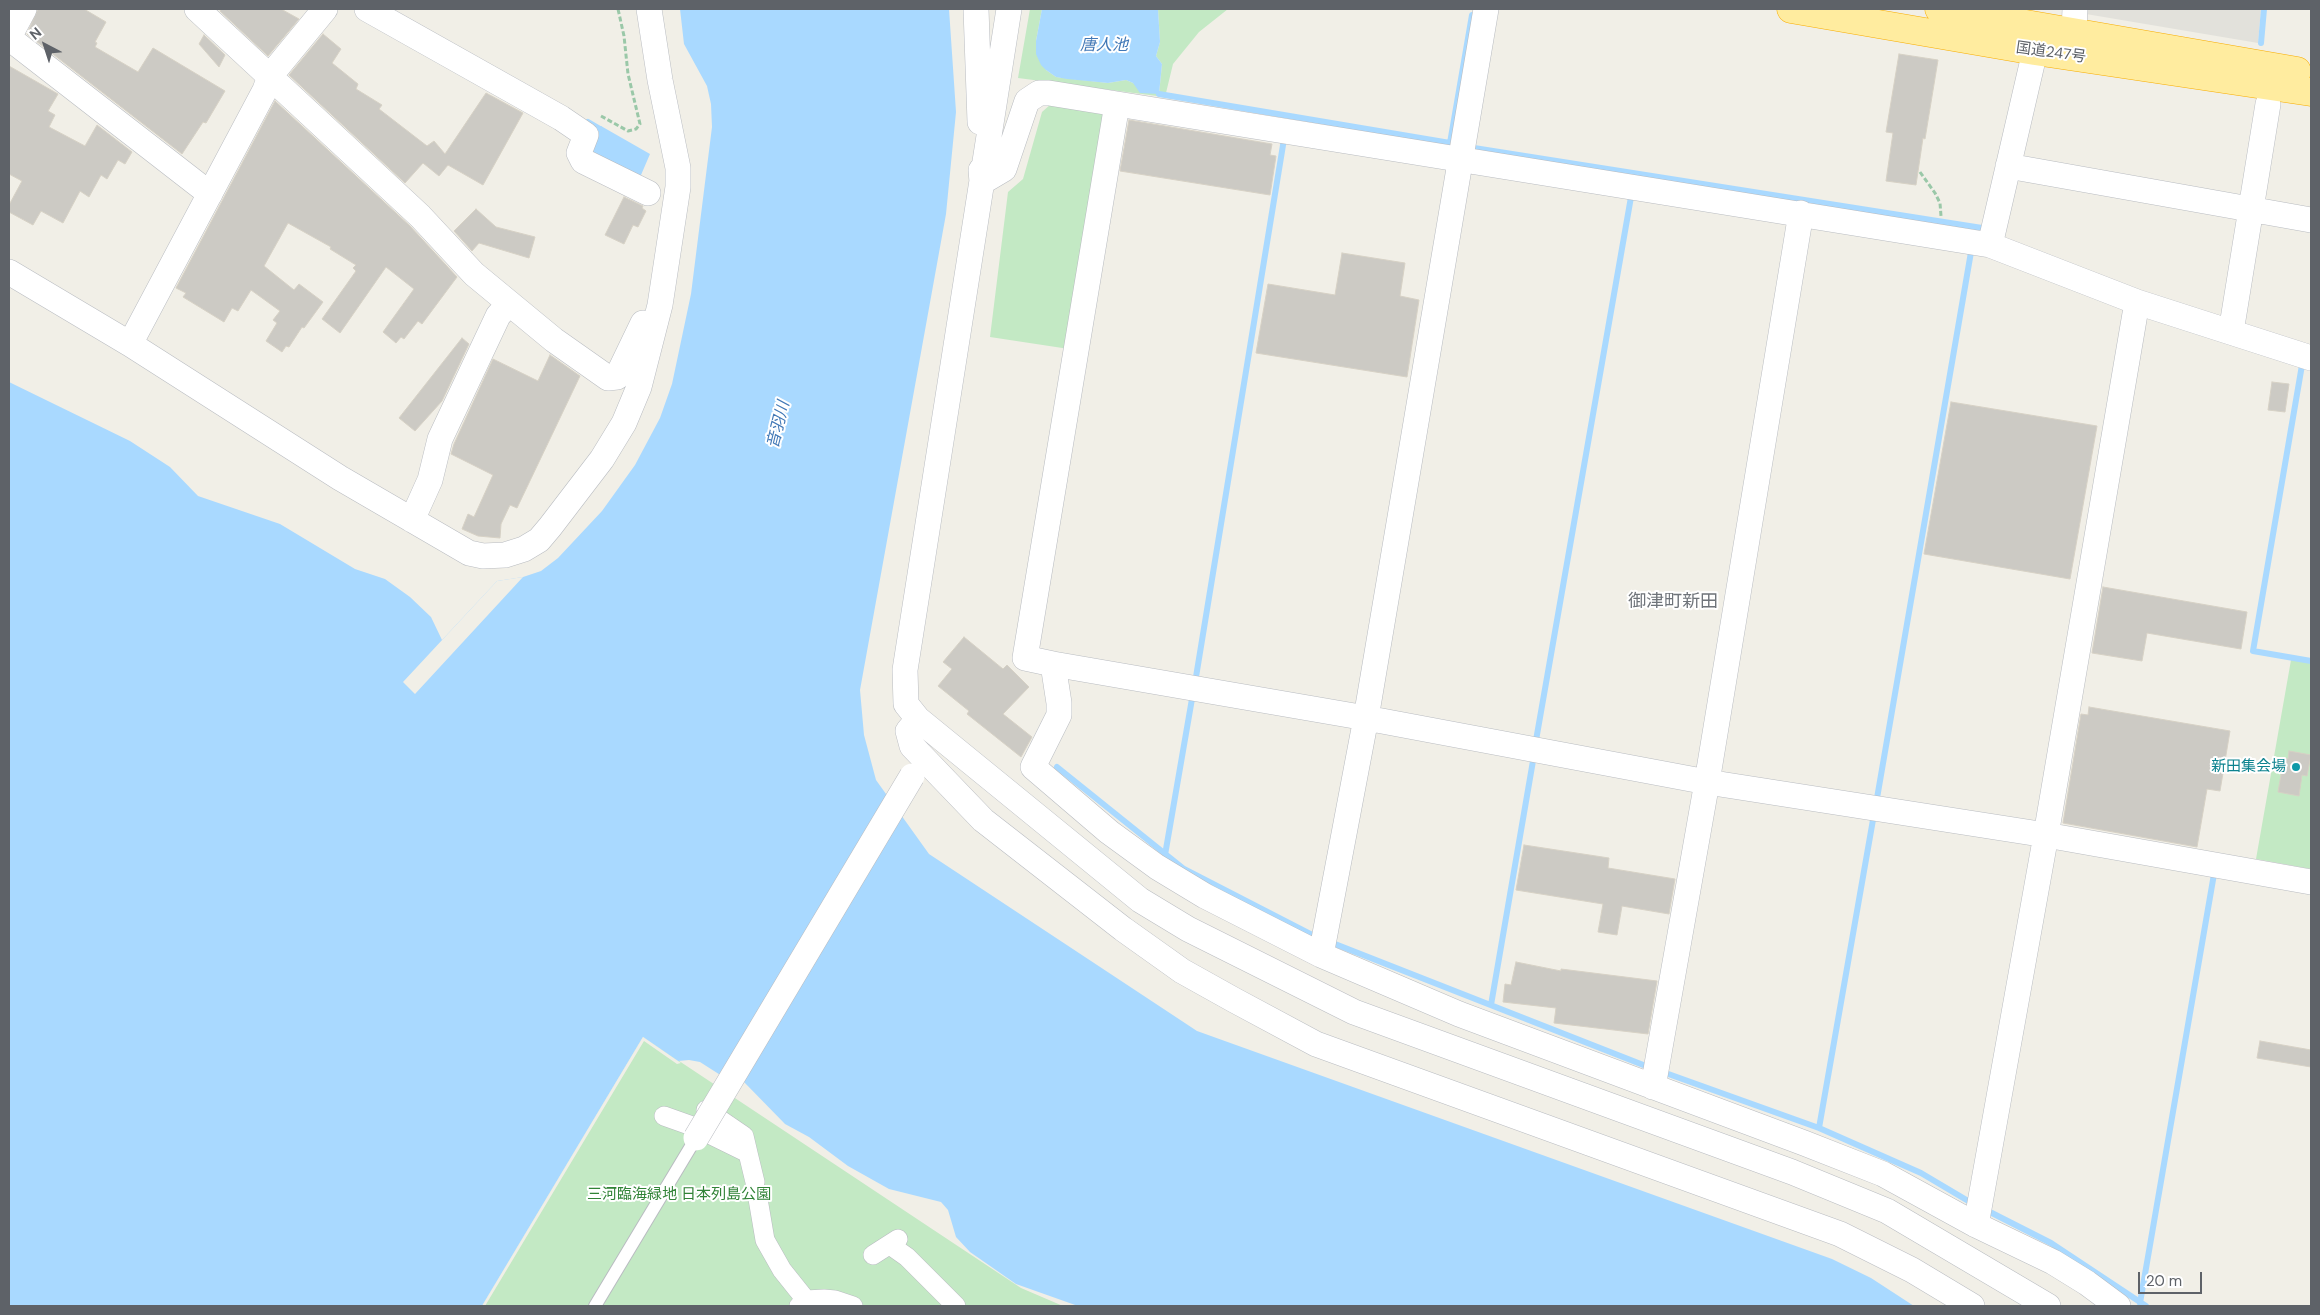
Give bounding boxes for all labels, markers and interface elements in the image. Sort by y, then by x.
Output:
north arrow [20,20,70,70]
text: N [26,23,45,44]
water label: 唐人池 [1080,36,1128,56]
street label: 国道247号 [2015,39,2087,67]
water label: 音羽川 [764,399,794,451]
district label: 御津町新田 [1628,591,1718,613]
place label: 新田集会場 [2211,758,2286,776]
marker: 新田集会場 [2290,761,2302,773]
park label: 三河臨海緑地 日本列島公園 [587,1186,771,1204]
scale bar [2140,1262,2204,1294]
text: 20 m [2146,1271,2182,1291]

